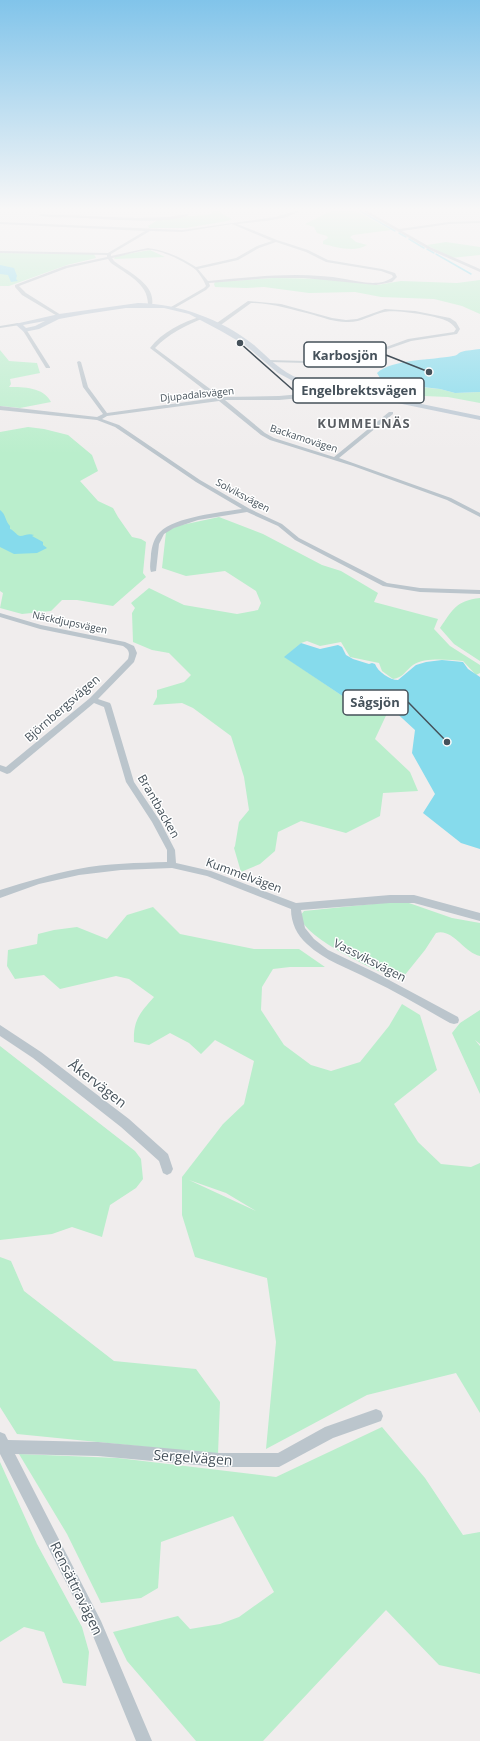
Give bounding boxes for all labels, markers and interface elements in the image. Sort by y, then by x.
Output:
callout: Karbosjön [304,342,386,367]
text: Karbosjön [312,346,378,364]
callout: Engelbrektsvägen [293,378,424,403]
text: Engelbrektsvägen [301,381,417,399]
street label: Djupadalsvägen [159,383,235,405]
district label: KUMMELNÄS [317,414,411,432]
street label: Backamovägen [268,420,340,456]
street label: Solviksvägen [214,475,272,515]
street label: Näckdjupsvägen [31,607,109,637]
street label: Björnbergsvägen [21,670,103,746]
callout: Sågsjön [343,690,408,715]
text: Sågsjön [350,693,400,711]
street label: Brantbacken [134,771,184,841]
street label: Kummelvägen [204,853,284,897]
street label: Vassviksvägen [331,934,409,986]
street label: Åkervägen [65,1054,131,1112]
street label: Sergelvägen [153,1445,233,1469]
street label: Rensättravägen [46,1538,108,1638]

